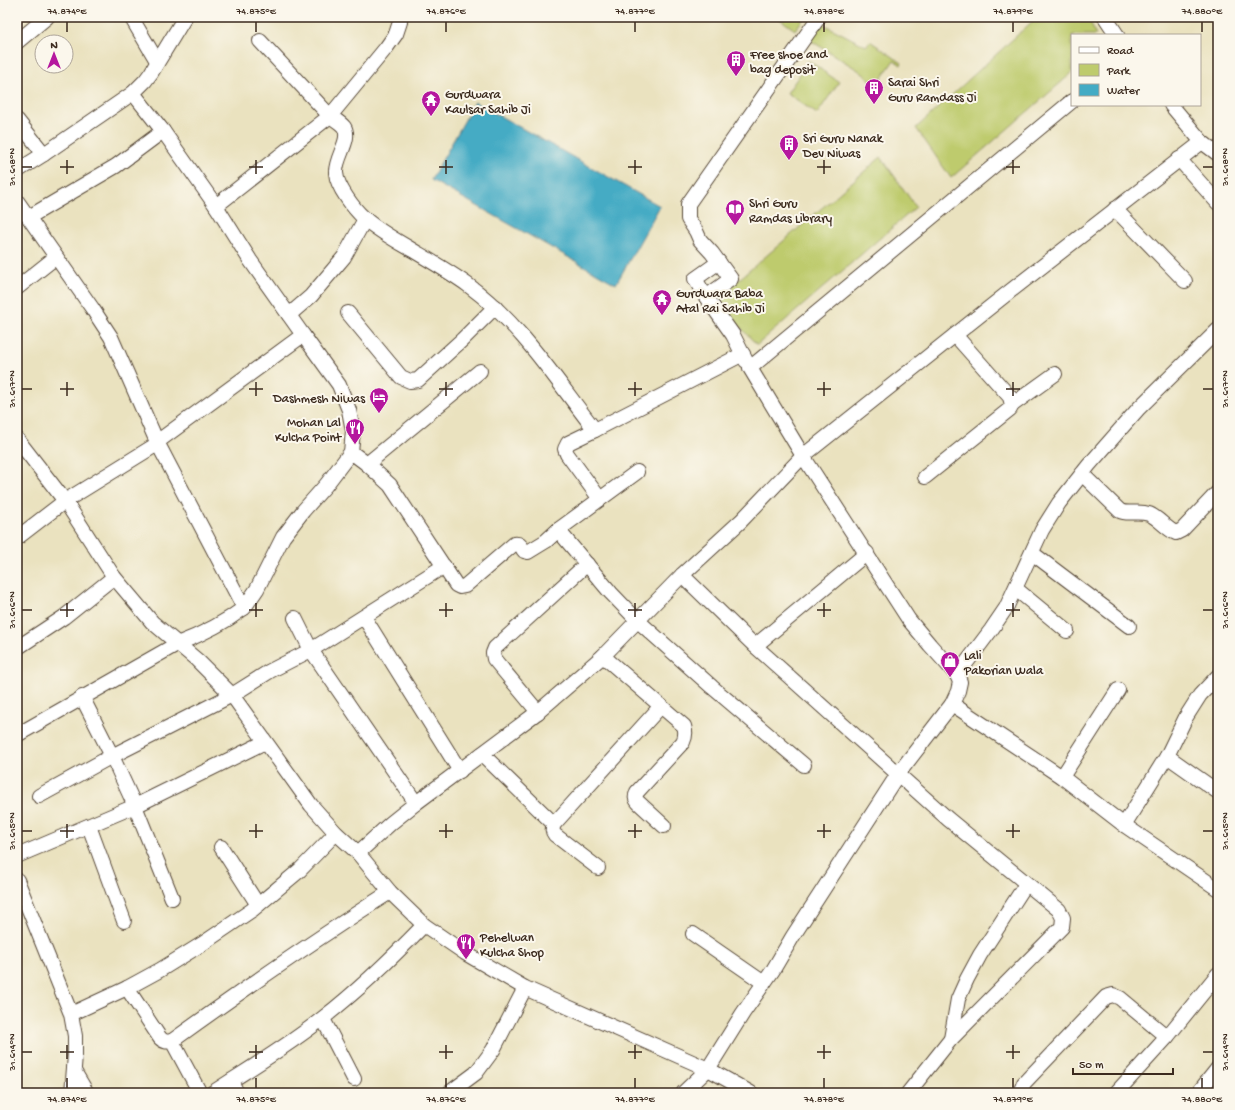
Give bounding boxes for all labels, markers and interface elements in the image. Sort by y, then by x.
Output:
text: 74.874°E [46,6,87,18]
text: 74.875°E [235,6,277,18]
text: 74.876°E [425,6,467,18]
text: 74.877°E [614,6,656,18]
text: 74.878°E [803,6,845,18]
text: 74.879°E [992,6,1034,18]
text: 74.880°E [1181,6,1223,18]
north arrow [34,34,74,74]
legend [1071,34,1201,106]
text: N [50,40,58,52]
text: Road [1107,45,1134,59]
place label: Free shoe and bag deposit [749,48,828,78]
building icon: Free shoe and bag deposit [725,49,747,77]
text: Park [1106,65,1132,79]
place label: Sarai Shri Guru Ramdass Ji [888,76,977,106]
building icon: Sarai Shri Guru Ramdass Ji [863,77,885,105]
text: Water [1107,85,1141,99]
place label: Gurdwara Kaulsar Sahib Ji [445,88,531,118]
temple icon: Gurdwara Kaulsar Sahib Ji [420,89,442,117]
place label: Sri Guru Nanak Dev Niwas [802,132,884,162]
building icon: Sri Guru Nanak Dev Niwas [778,133,800,161]
text: 31.618°N [7,148,19,187]
text: 31.618°N [1220,148,1232,187]
place label: Shri Guru Ramdas Library [749,197,833,227]
library icon: Shri Guru Ramdas Library [724,198,746,226]
place label: Gurdwara Baba Atal Rai Sahib Ji [676,287,765,317]
temple icon: Gurdwara Baba Atal Rai Sahib Ji [651,288,673,316]
text: 31.617°N [7,370,19,409]
text: 31.617°N [1220,370,1232,409]
hotel icon: Dashmesh Niwas [368,386,390,414]
place label: Dashmesh Niwas [272,392,366,407]
place label: Mohan Lal Kulcha Point [275,416,343,446]
restaurant icon: Mohan Lal Kulcha Point [344,417,366,445]
text: 31.616°N [7,591,19,630]
text: 31.616°N [1220,591,1232,630]
place label: Lali Pakorian Wala [963,649,1044,679]
shop icon: Lali Pakorian Wala [939,650,961,678]
text: 31.615°N [7,812,19,851]
text: 31.615°N [1220,812,1232,851]
place label: Pehelwan Kulcha Shop [479,931,545,961]
restaurant icon: Pehelwan Kulcha Shop [455,932,477,960]
text: 31.614°N [7,1033,19,1072]
text: 31.614°N [1220,1033,1232,1072]
scale bar [1073,1050,1173,1076]
text: 50 m [1079,1059,1104,1073]
text: 74.874°E [46,1094,87,1106]
text: 74.875°E [235,1094,277,1106]
text: 74.876°E [425,1094,467,1106]
text: 74.877°E [614,1094,656,1106]
text: 74.878°E [803,1094,845,1106]
text: 74.879°E [992,1094,1034,1106]
text: 74.880°E [1181,1094,1223,1106]

